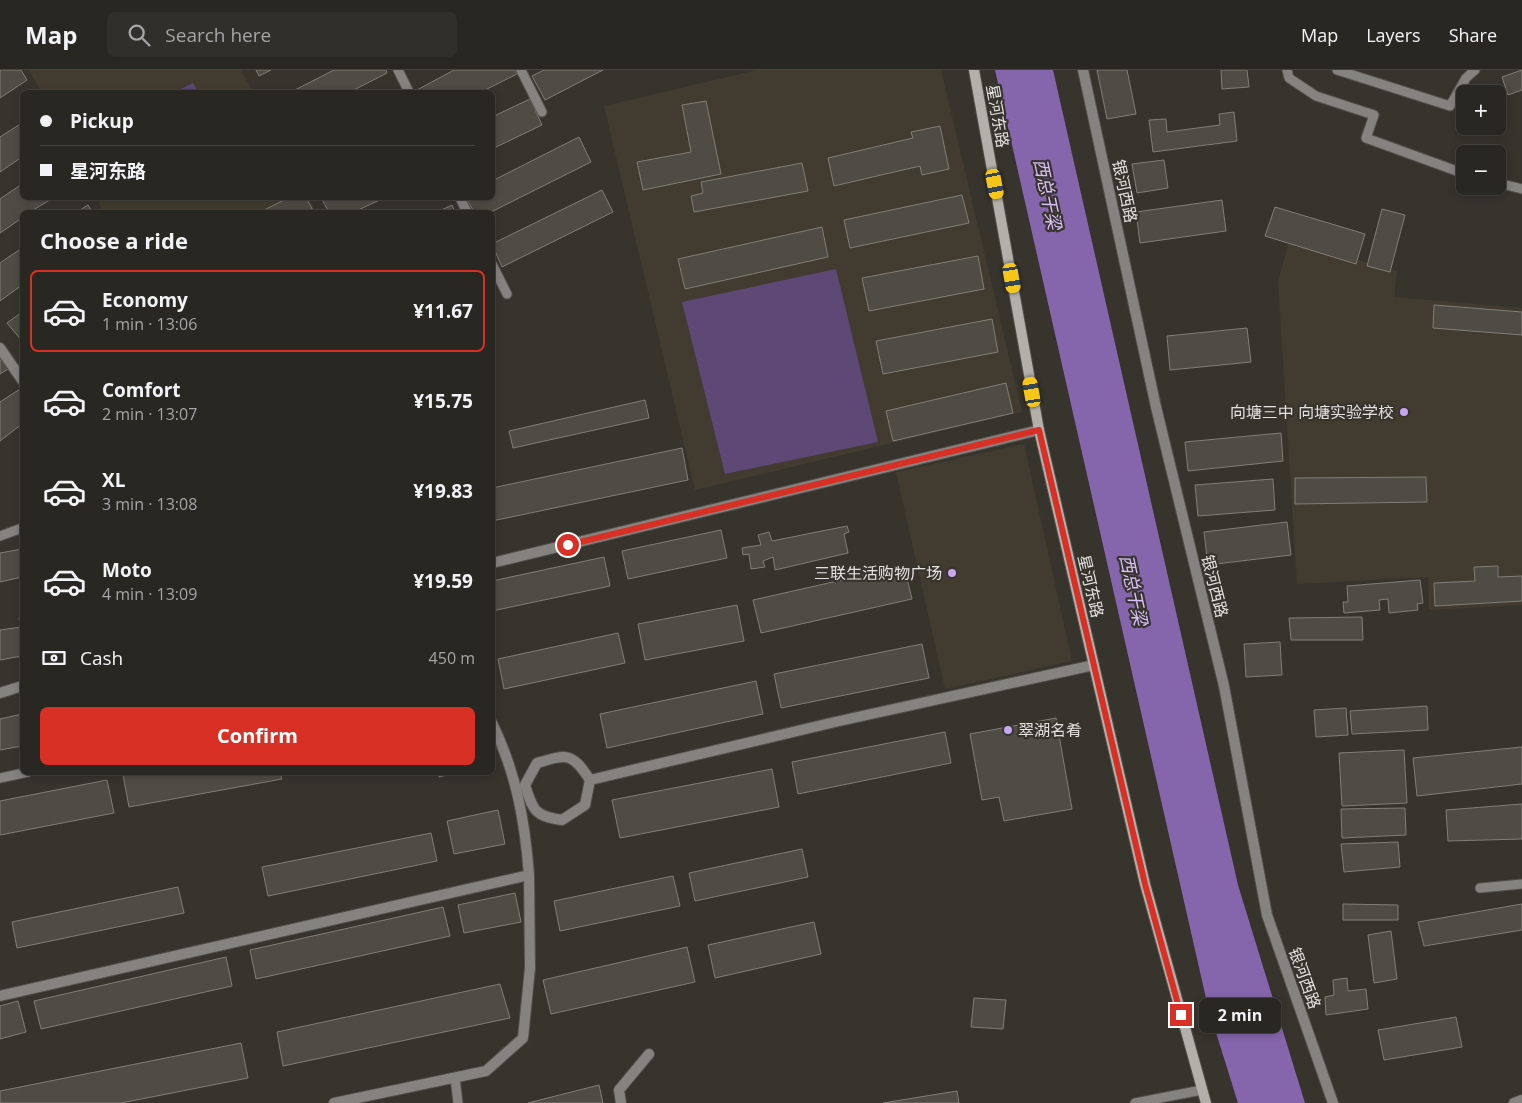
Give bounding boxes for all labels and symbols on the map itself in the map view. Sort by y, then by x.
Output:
street label: 星河东路 [982,83,1014,149]
water label: 西总干梁 [1029,156,1068,234]
street label: 银河西路 [1108,157,1142,225]
car [984,168,1005,200]
car [1002,262,1021,294]
car [1022,376,1041,408]
place label: 向塘三中 向塘实验学校 [1230,401,1394,423]
marker: 向塘三中 向塘实验学校 [1398,406,1410,418]
route start [557,534,579,556]
street label: 星河东路 [1073,552,1109,620]
water label: 西总干梁 [1115,552,1154,630]
street label: 银河西路 [1197,552,1233,620]
place label: 三联生活购物广场 [814,562,942,584]
marker: 三联生活购物广场 [946,567,958,579]
place label: 翠湖名肴 [1018,719,1082,741]
marker: 翠湖名肴 [1002,724,1014,736]
street label: 银河西路 [1284,944,1326,1012]
callout: 2 min [1198,998,1281,1032]
route end [1170,1004,1192,1026]

